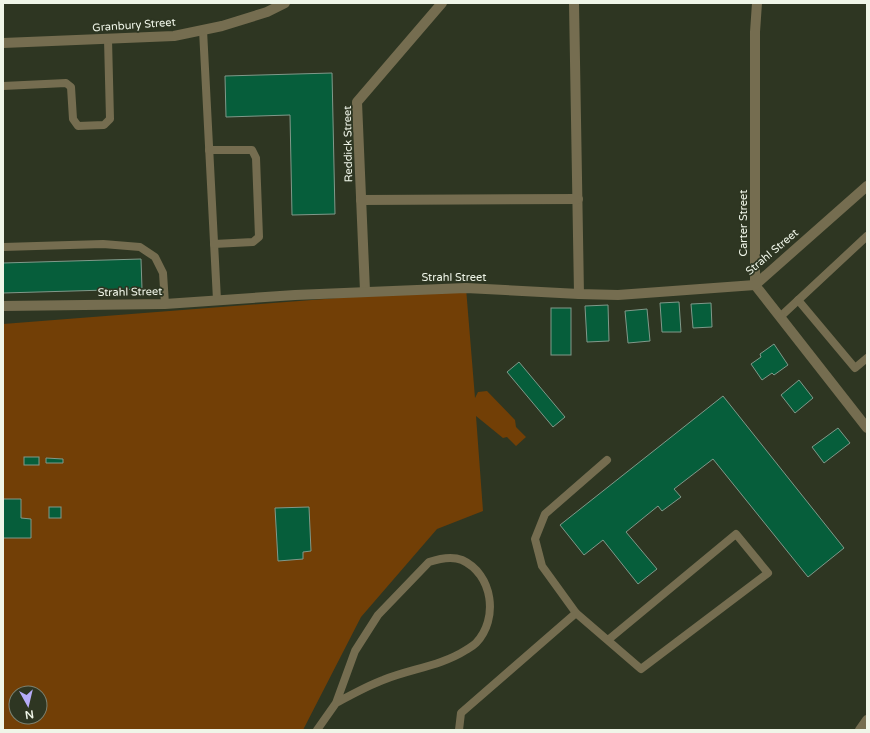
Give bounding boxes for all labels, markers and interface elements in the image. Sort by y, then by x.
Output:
street label: Granbury Street [92,16,176,34]
street label: Reddick Street [341,105,355,183]
street label: Carter Street [737,190,750,256]
street label: Strahl Street [743,226,801,278]
street label: Strahl Street [422,271,486,284]
street label: Strahl Street [97,285,163,299]
north arrow [8,685,48,725]
text: N [24,707,35,721]

